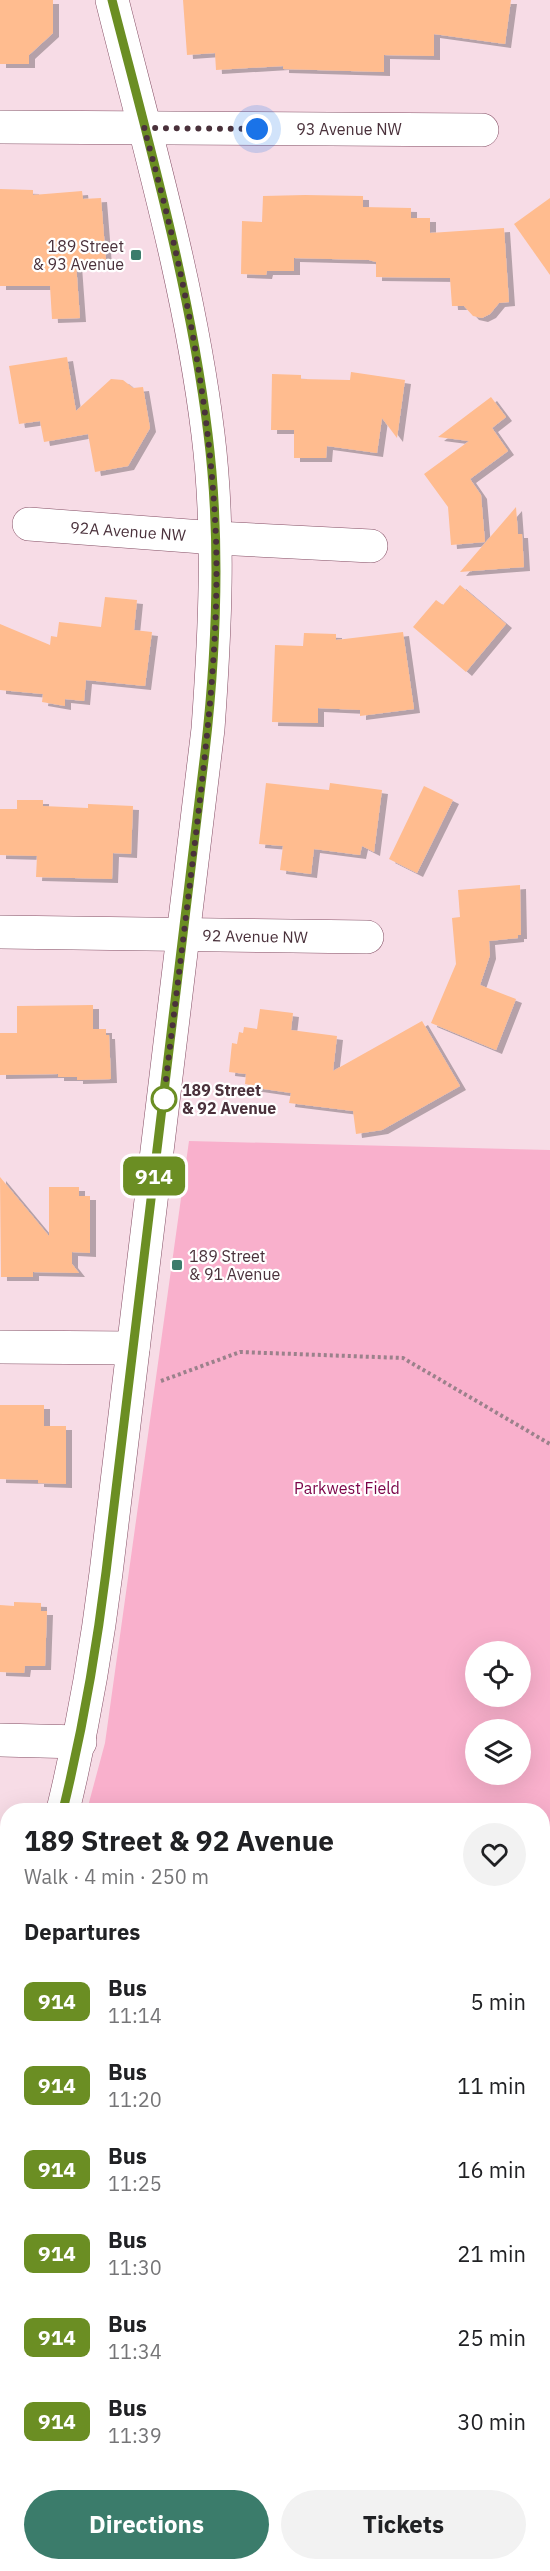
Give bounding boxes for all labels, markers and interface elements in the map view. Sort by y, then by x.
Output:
your location [242,114,272,144]
street label: 93 Avenue NW [296,119,402,139]
place label: 189 Street & 93 Avenue [33,236,124,274]
marker: 189 Street & 93 Avenue [129,248,143,262]
street label: 92A Avenue NW [69,517,187,545]
street label: 92 Avenue NW [202,925,308,947]
place label: 189 Street & 92 Avenue [182,1080,276,1118]
marker: 189 Street & 92 Avenue [151,1086,177,1112]
line badge: 914 [120,1156,189,1196]
text: 914 [135,1162,173,1190]
place label: 189 Street & 91 Avenue [189,1246,280,1284]
marker: 189 Street & 91 Avenue [170,1258,184,1272]
park label: Parkwest Field [294,1478,400,1498]
map controls [465,1641,531,1785]
button: locate [465,1641,531,1707]
button: layers [465,1719,531,1785]
text: 189 Street & 92 Avenue [24,1822,334,1859]
button: heart [463,1823,526,1886]
text: Walk · 4 min · 250 m [24,1863,209,1890]
text: Departures [24,1917,140,1946]
text: Bus [108,1973,147,2002]
text: 914 [38,1987,76,2015]
text: 5 min [470,1987,526,2016]
text: 11:14 [108,2002,162,2029]
text: Bus [108,2057,147,2086]
text: 914 [38,2071,76,2099]
text: 11 min [457,2071,526,2100]
text: 11:20 [108,2086,162,2113]
text: Bus [108,2141,147,2170]
text: 914 [38,2155,76,2183]
text: 16 min [457,2155,526,2184]
text: 11:25 [108,2170,162,2197]
text: Bus [108,2225,147,2254]
text: 914 [38,2239,76,2267]
text: 21 min [457,2239,526,2268]
text: 11:30 [108,2254,162,2281]
text: Bus [108,2309,147,2338]
text: 914 [38,2323,76,2351]
text: 25 min [457,2323,526,2352]
text: 11:34 [108,2338,162,2365]
text: Bus [108,2393,147,2422]
text: 914 [38,2407,76,2435]
text: 30 min [457,2407,526,2436]
text: 11:39 [108,2422,162,2449]
button: Directions [24,2490,269,2559]
button: Tickets [281,2490,526,2559]

